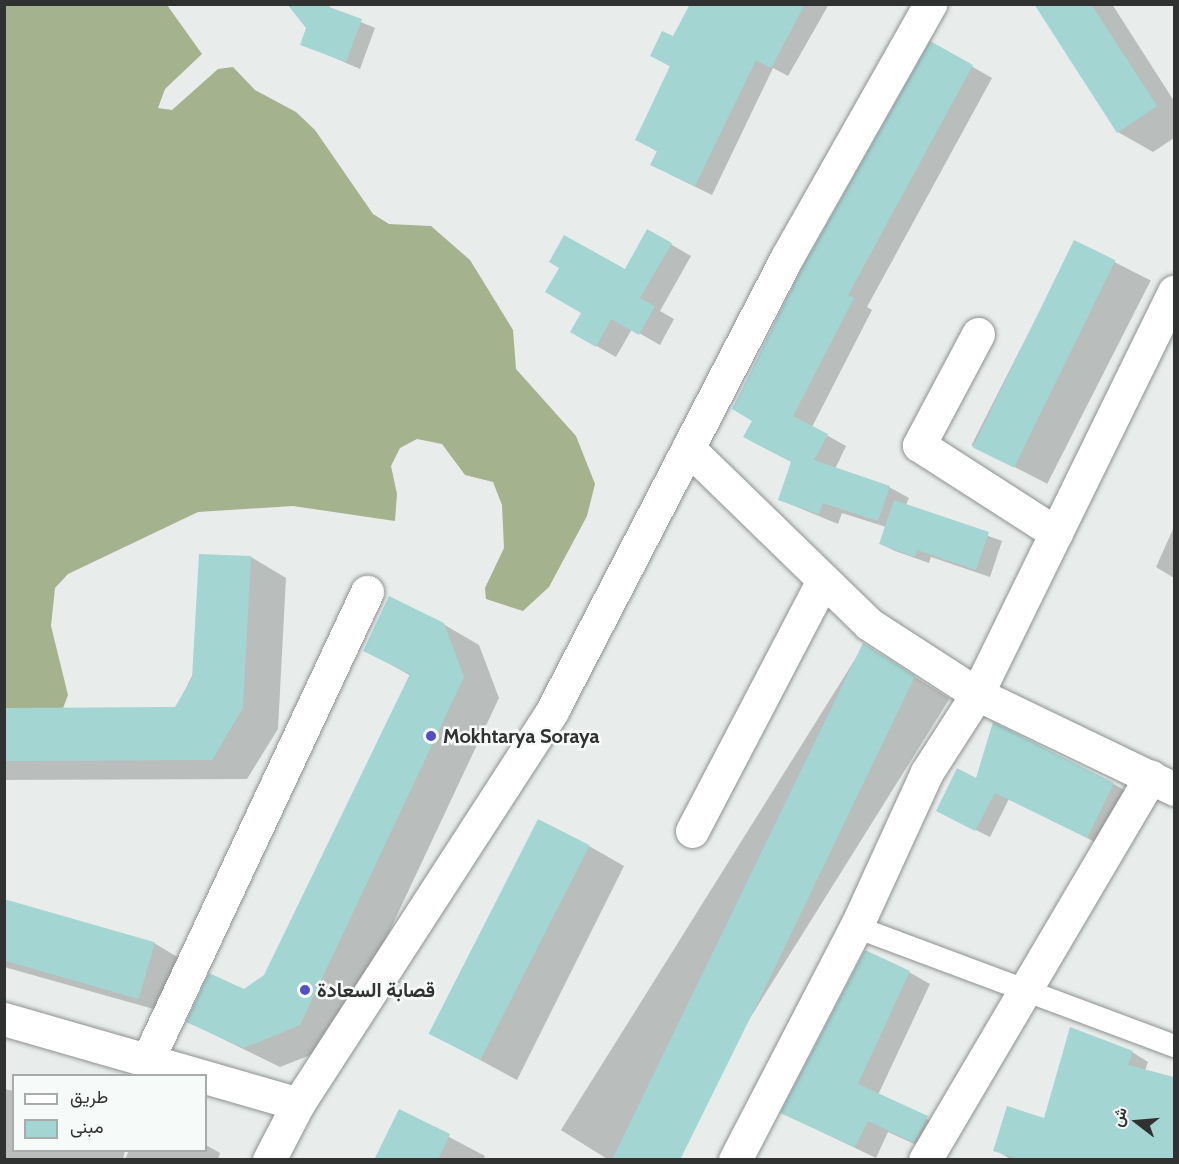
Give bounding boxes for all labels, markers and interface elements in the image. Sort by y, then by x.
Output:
place label: Mokhtarya Soraya [443,724,600,748]
marker: Mokhtarya Soraya [424,729,438,743]
place label: قصابة السعادة [317,978,435,1002]
marker: قصابة السعادة [298,983,312,997]
legend [12,1074,207,1152]
text: طريق [70,1086,108,1108]
north arrow [1107,1092,1167,1152]
text: ش [1107,1105,1131,1129]
text: مبنى [70,1116,104,1138]

